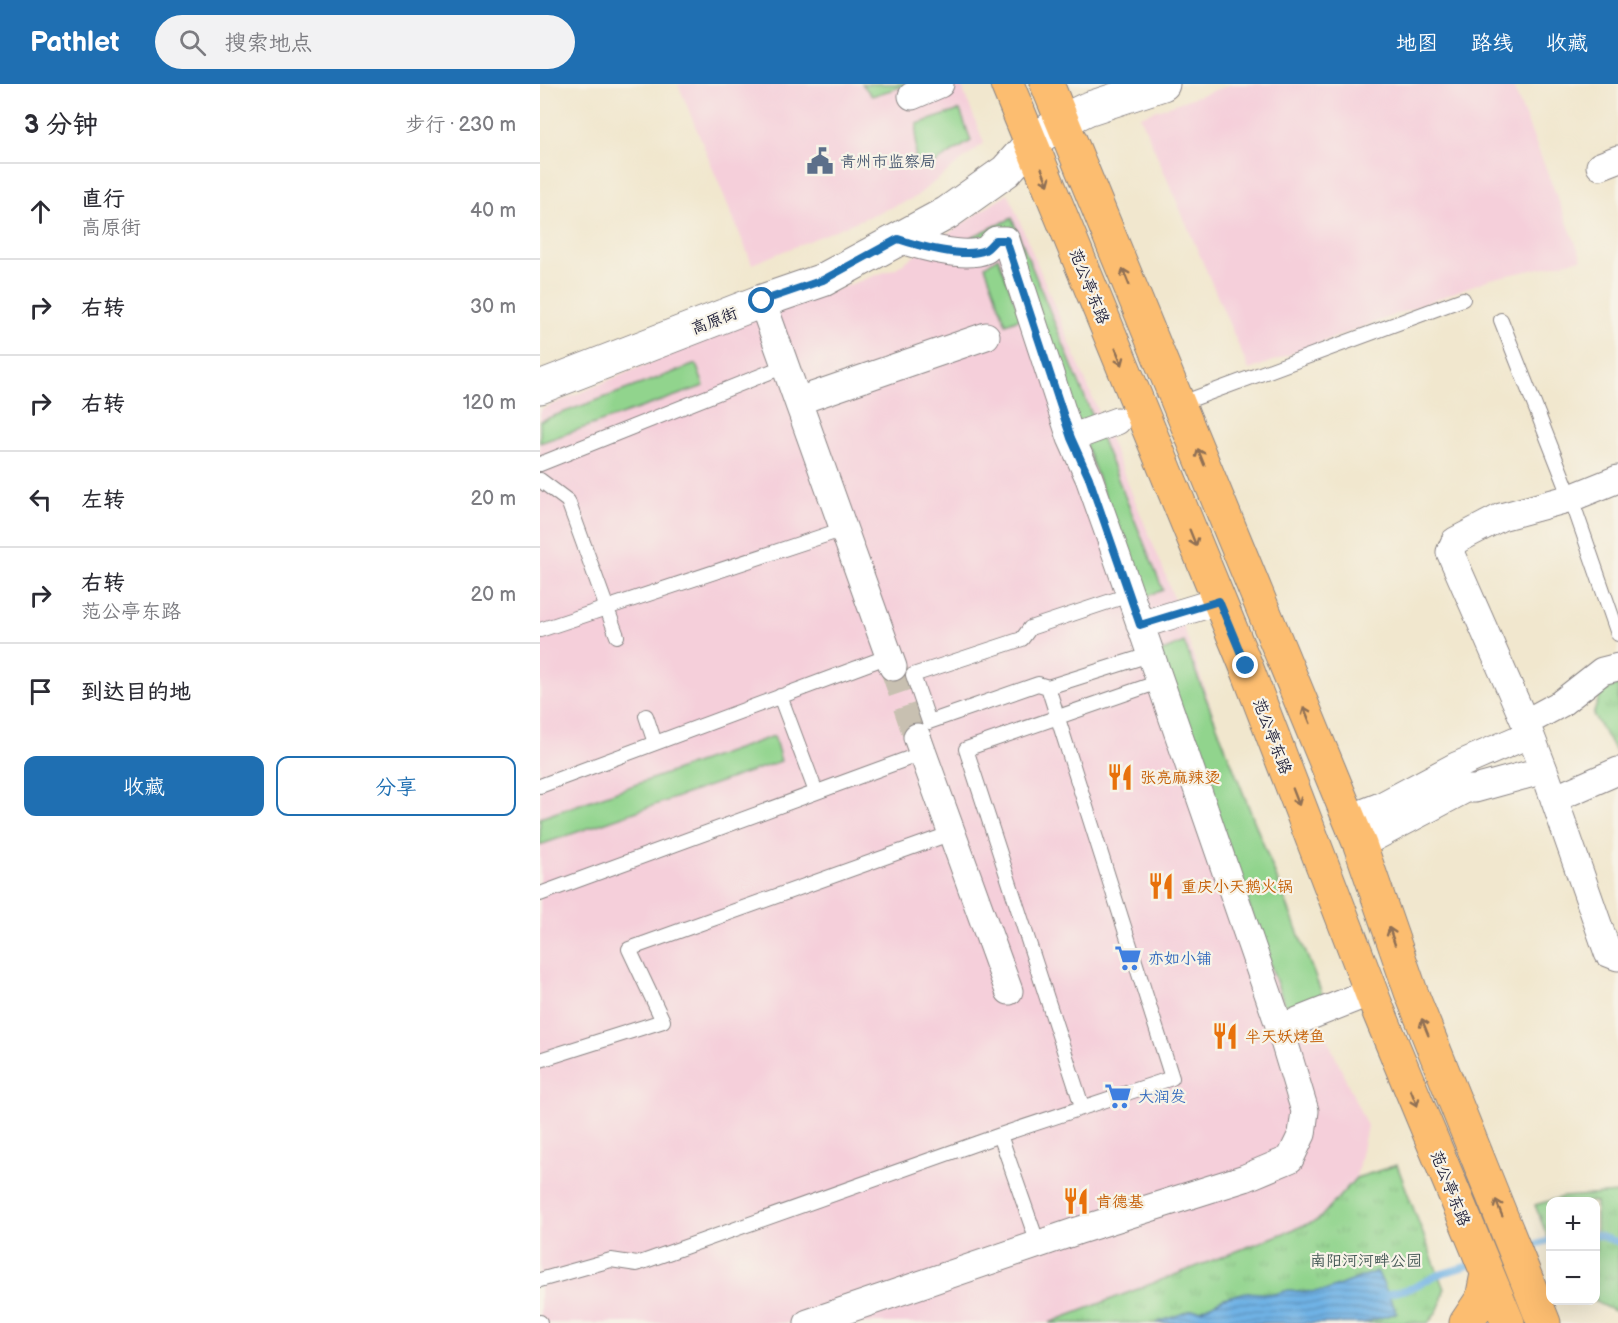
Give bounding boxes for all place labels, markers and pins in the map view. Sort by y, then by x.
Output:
public building icon: 青州市监察局 [805,146,835,176]
place label: 青州市监察局 [840,153,936,172]
restaurant icon: 张亮麻辣烫 [1105,762,1135,792]
place label: 张亮麻辣烫 [1140,769,1220,788]
restaurant icon: 重庆小天鹅火锅 [1146,871,1176,901]
place label: 重庆小天鹅火锅 [1181,878,1293,897]
supermarket icon: 亦如小铺 [1113,943,1143,973]
place label: 亦如小铺 [1148,950,1212,969]
restaurant icon: 半天妖烤鱼 [1210,1021,1240,1051]
place label: 半天妖烤鱼 [1245,1028,1325,1047]
supermarket icon: 大润发 [1103,1081,1133,1111]
place label: 大润发 [1138,1088,1186,1107]
restaurant icon: 肯德基 [1061,1186,1091,1216]
place label: 肯德基 [1096,1193,1144,1212]

